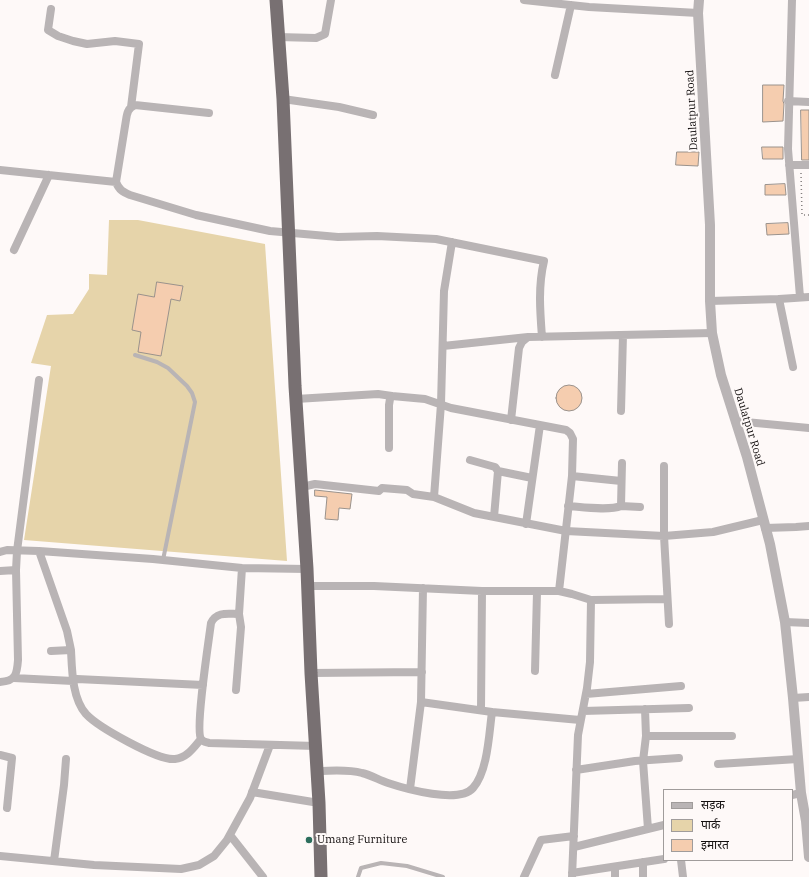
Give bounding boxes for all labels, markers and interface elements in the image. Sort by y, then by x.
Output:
street label: Daulatpur Road [683,69,701,151]
street label: Daulatpur Road [731,386,767,468]
legend [663,789,793,861]
text: सड़क [701,797,725,812]
text: पार्क [701,817,720,832]
place label: Umang Furniture [317,833,407,847]
marker: Umang Furniture [304,835,314,845]
text: इमारत [701,837,729,852]

